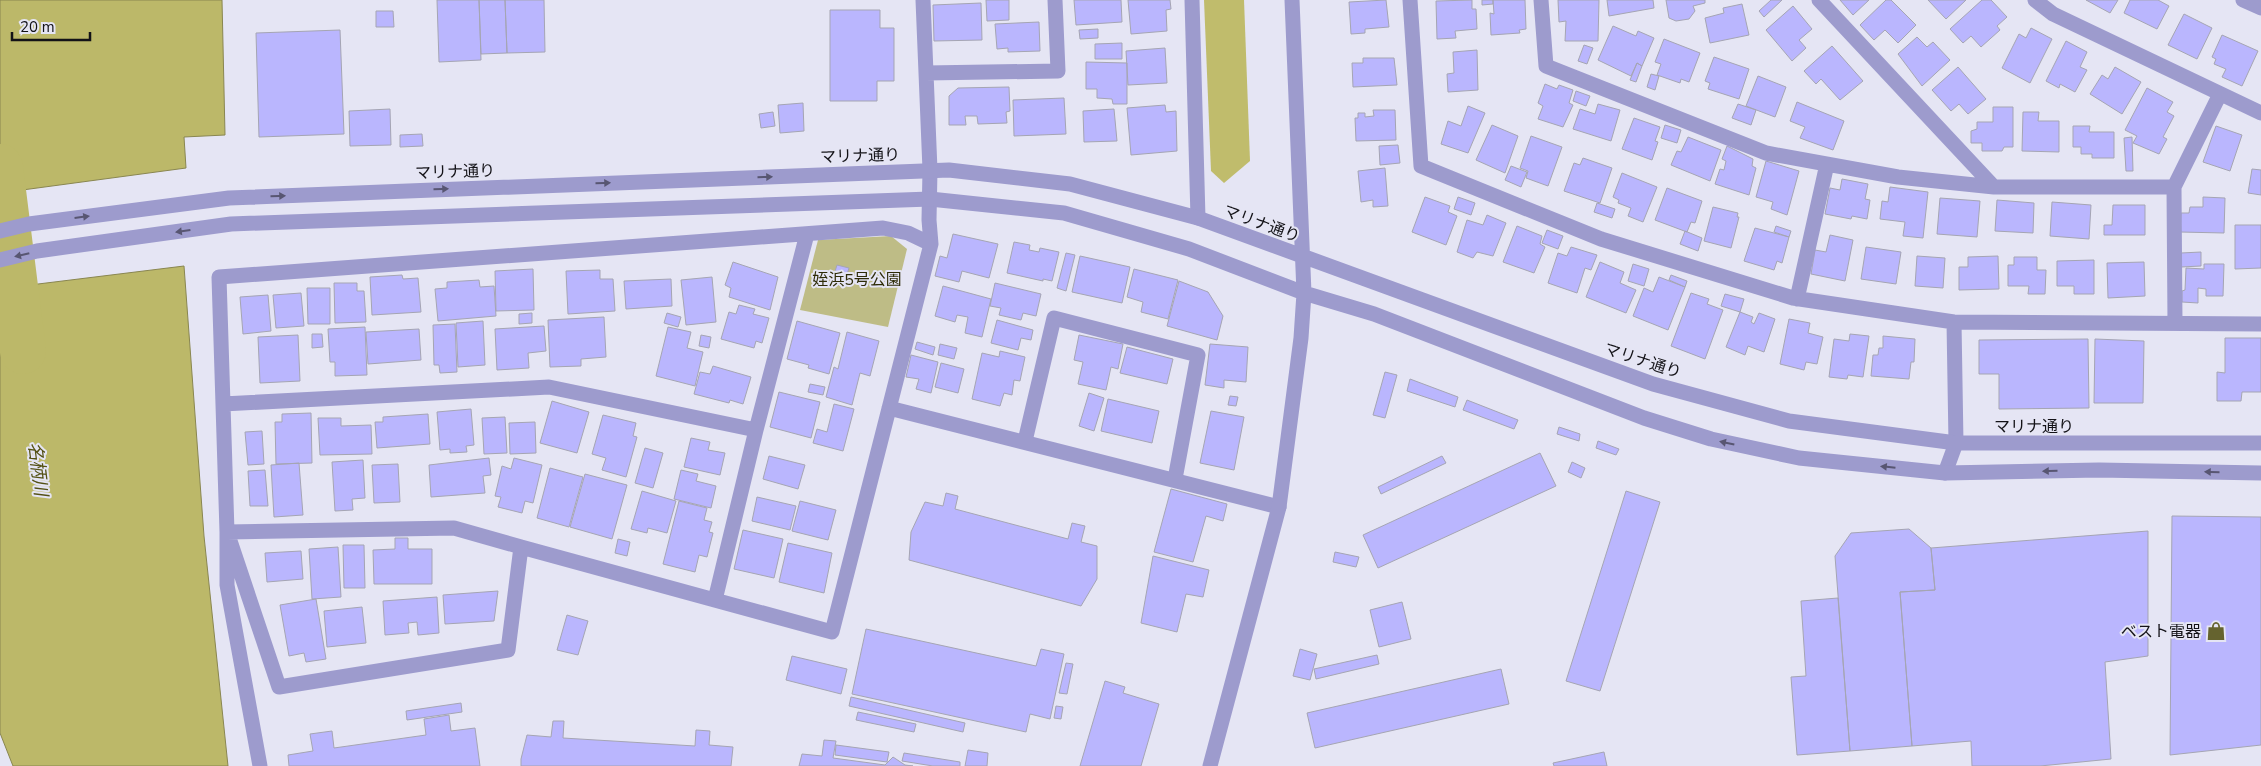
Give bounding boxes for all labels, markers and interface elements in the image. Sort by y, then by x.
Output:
scale bar [12,10,90,42]
text: 20 m [20,17,55,37]
street label: マリナ通り [820,144,900,168]
street label: マリナ通り [415,160,495,184]
one-way arrow [758,172,774,180]
one-way arrow [595,179,611,187]
one-way arrow [433,185,449,193]
one-way arrow [270,192,286,200]
street label: マリナ通り [1220,200,1303,248]
one-way arrow [75,213,91,221]
one-way arrow [175,227,191,235]
one-way arrow [15,251,30,259]
park label: 姪浜5号公園 [812,269,902,291]
street label: マリナ通り [1601,338,1684,384]
street label: マリナ通り [1994,416,2074,438]
one-way arrow [1719,438,1735,446]
water label: 名柄川 [23,441,53,499]
one-way arrow [1879,463,1895,471]
one-way arrow [2042,467,2058,475]
one-way arrow [2204,468,2220,476]
shop icon: ベスト電器 [2205,620,2227,642]
place label: ベスト電器 [2121,621,2201,643]

